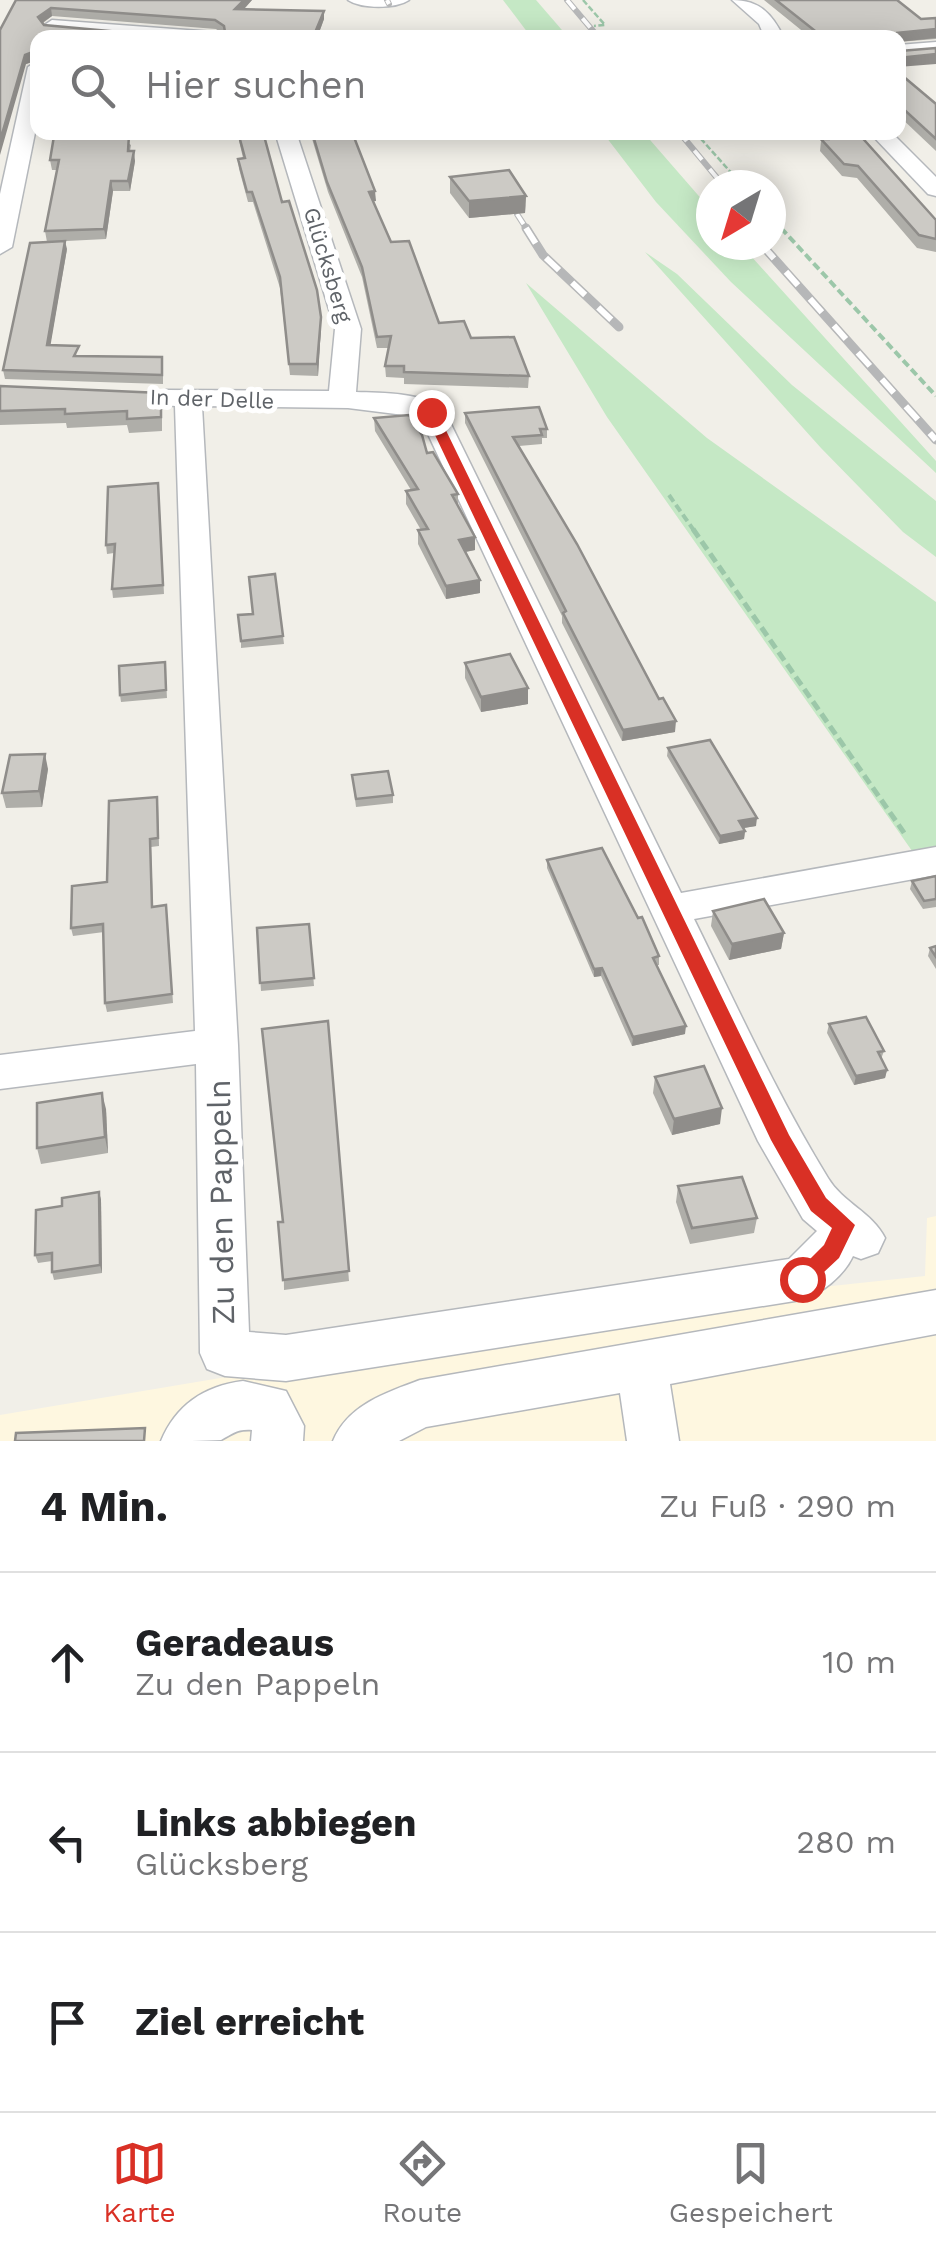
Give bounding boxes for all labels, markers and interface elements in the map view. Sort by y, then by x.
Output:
search box [30,30,906,140]
icon: search [65,58,120,113]
text: Hier suchen [145,63,366,107]
north arrow [696,170,786,260]
street label: Glücksberg [299,204,357,326]
street label: In der Delle [149,384,275,414]
route end [409,390,455,436]
street label: Zu den Pappeln [200,1079,242,1325]
route start [780,1257,826,1303]
text: 4 Min. [40,1482,168,1531]
text: Zu Fuß · 290 m [659,1487,896,1525]
text: Geradeaus [135,1621,334,1665]
icon: ahead [40,1635,95,1690]
text: 10 m [822,1643,896,1681]
text: Zu den Pappeln [135,1665,380,1703]
text: Links abbiegen [135,1801,417,1845]
icon: left [40,1815,95,1870]
text: 280 m [796,1823,896,1861]
text: Glücksberg [135,1845,308,1883]
icon: arrive [40,1995,95,2050]
text: Ziel erreicht [135,2000,364,2044]
tab: Karte [103,2136,176,2229]
tab: Route [382,2136,462,2229]
tab: Gespeichert [669,2136,833,2229]

